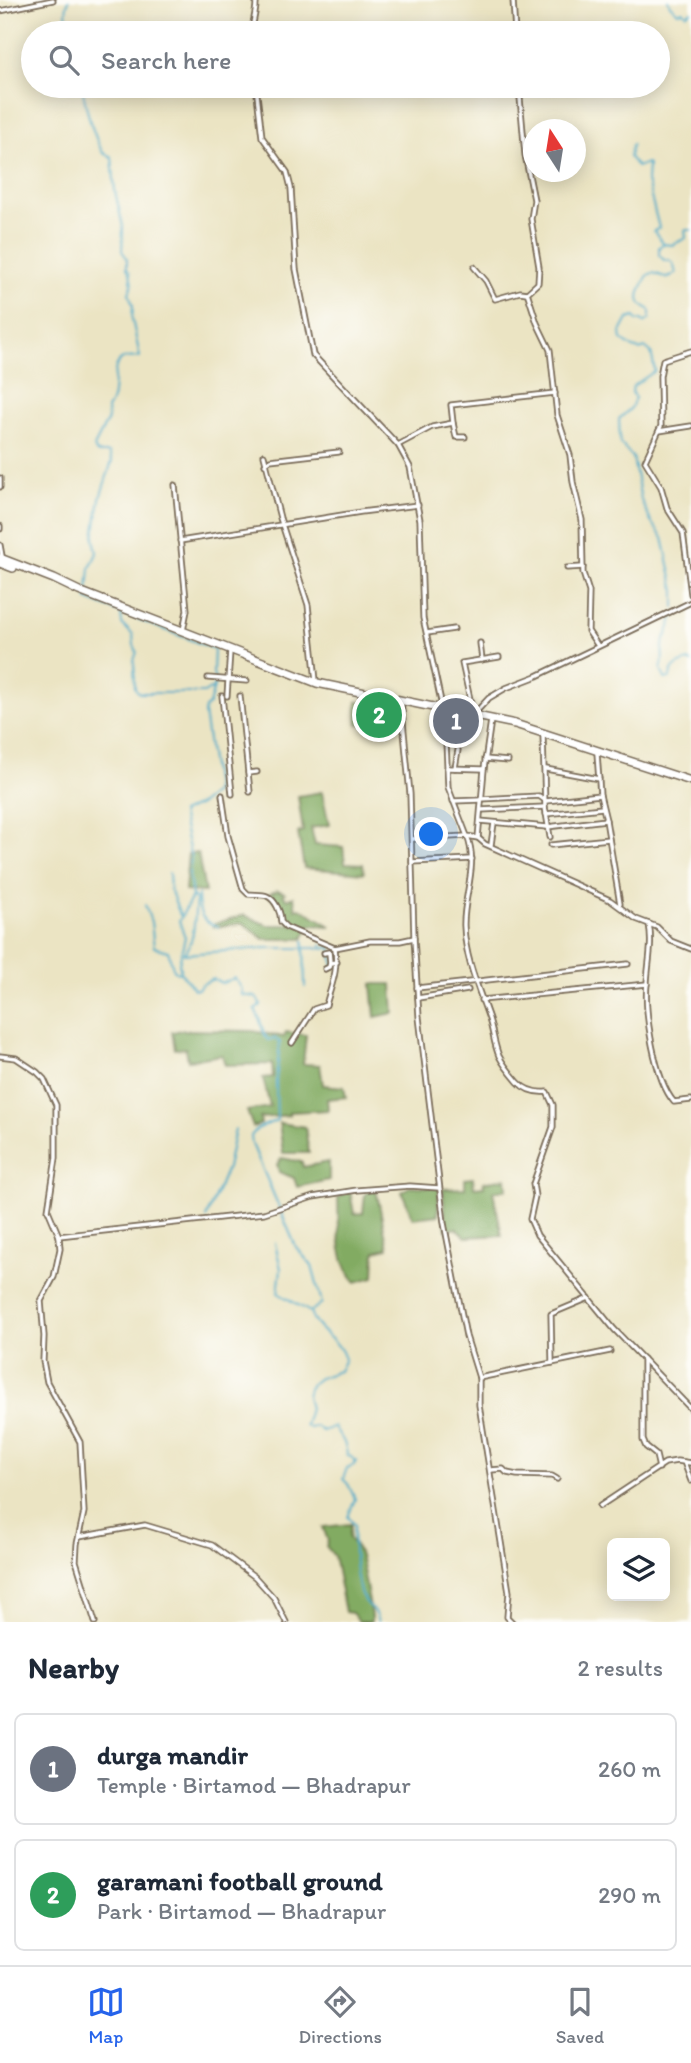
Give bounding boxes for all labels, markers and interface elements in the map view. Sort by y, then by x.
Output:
search box [21,21,670,98]
icon: search [45,41,83,79]
text: Search here [101,44,231,76]
north arrow [523,119,586,182]
pin: 2 [356,689,402,741]
pin: 1 [433,695,479,747]
your location [414,817,448,851]
map controls [607,1538,670,1601]
button: layers [607,1538,670,1601]
text: Nearby [28,1649,119,1686]
text: 2 results [577,1654,663,1682]
text: durga mandir [97,1739,248,1771]
text: 1 [48,1755,58,1783]
text: 260 m [598,1755,661,1783]
text: Temple · Birtamod — Bhadrapur [97,1771,411,1799]
text: garamani football ground [97,1865,383,1897]
text: 2 [47,1881,59,1909]
text: 290 m [598,1881,661,1909]
text: Park · Birtamod — Bhadrapur [97,1897,386,1925]
tab: Map [87,1983,125,2048]
tab: Directions [298,1983,382,2048]
tab: Saved [556,1983,604,2048]

